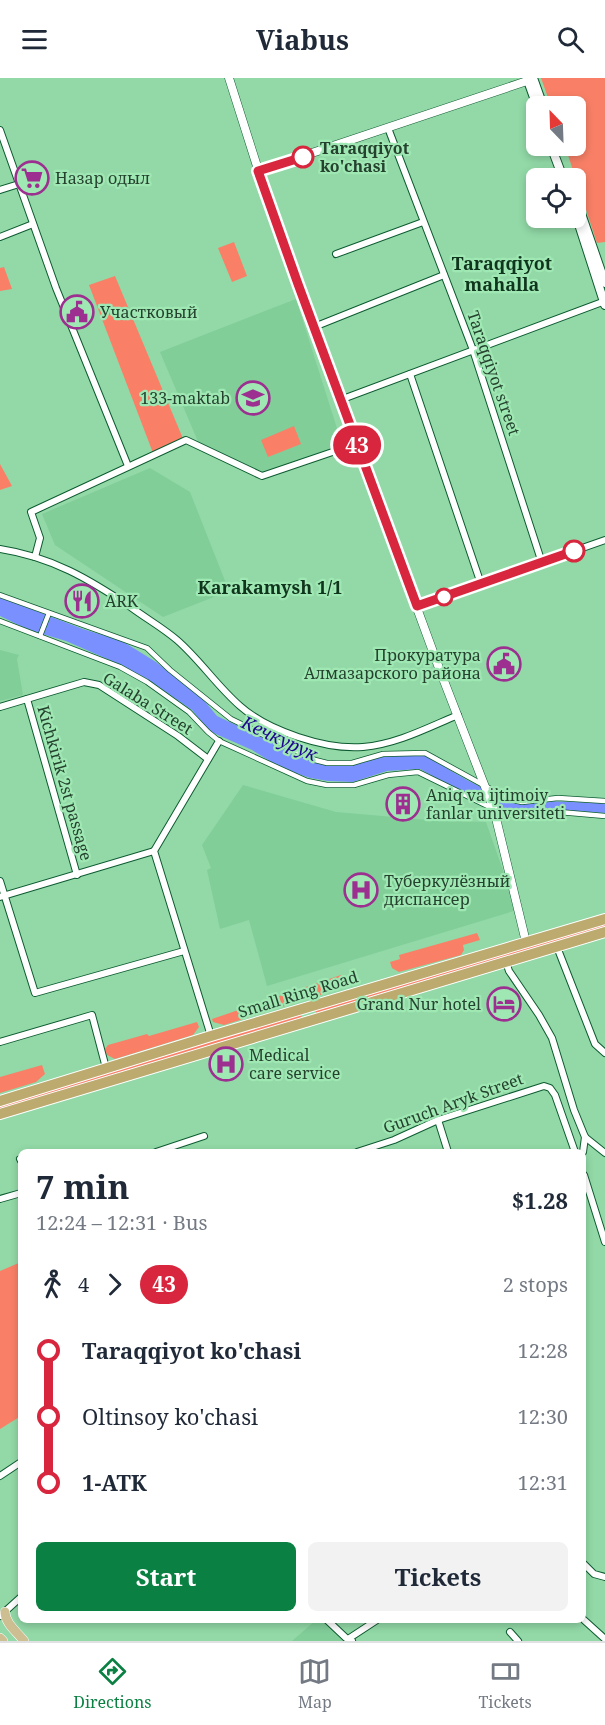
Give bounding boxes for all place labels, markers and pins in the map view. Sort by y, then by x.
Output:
place label: Taraqqiyot ko'chasi [320,137,410,177]
marker: Taraqqiyot ko'chasi [292,146,314,168]
supermarket icon: Назар одыл [14,160,50,196]
place label: Назар одыл [55,167,150,189]
public building icon: Участковый [59,294,95,330]
place label: Участковый [100,301,198,323]
school or university icon: 133-maktab [235,380,271,416]
place label: 133-maktab [140,387,230,409]
unlabelled marker [563,540,585,562]
restaurant icon: ARK [64,583,100,619]
unlabelled marker [435,588,453,606]
place label: ARK [105,590,139,612]
place label: Прокуратура Алмазарского района [304,644,481,684]
public building icon: Прокуратура Алмазарского района [486,646,522,682]
place label: Aniq va ijtimoiy fanlar universiteti [426,784,565,824]
building icon: Aniq va ijtimoiy fanlar universiteti [385,786,421,822]
place label: Туберкулёзный диспансер [384,870,511,910]
hospital icon: Туберкулёзный диспансер [343,872,379,908]
hotel icon: Grand Nur hotel [486,986,522,1022]
place label: Grand Nur hotel [356,993,481,1015]
place label: Medical care service [249,1044,340,1084]
hospital icon: Medical care service [208,1046,244,1082]

